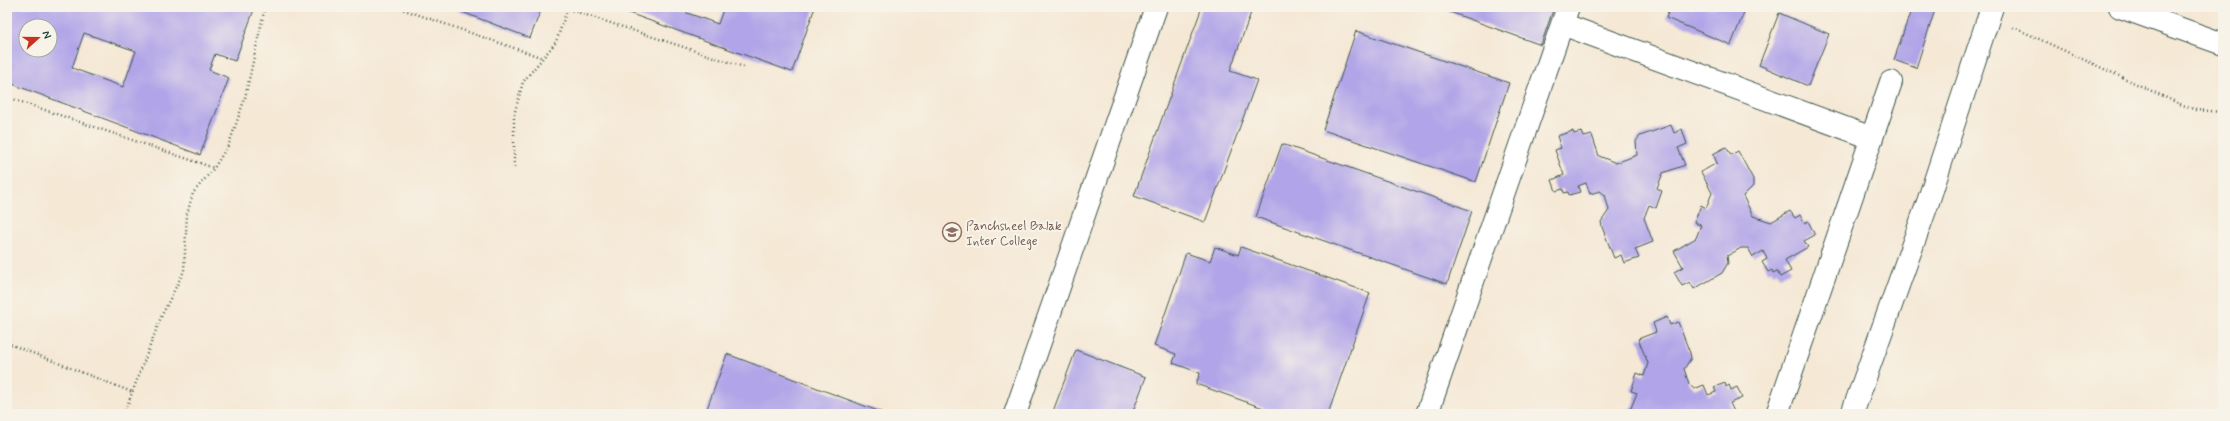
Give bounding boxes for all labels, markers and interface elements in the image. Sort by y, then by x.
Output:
north arrow [18,18,58,58]
text: N [39,29,54,41]
place label: Panchsheel Balak Inter College [966,218,1062,250]
school or university icon: Panchsheel Balak Inter College [941,221,963,243]

